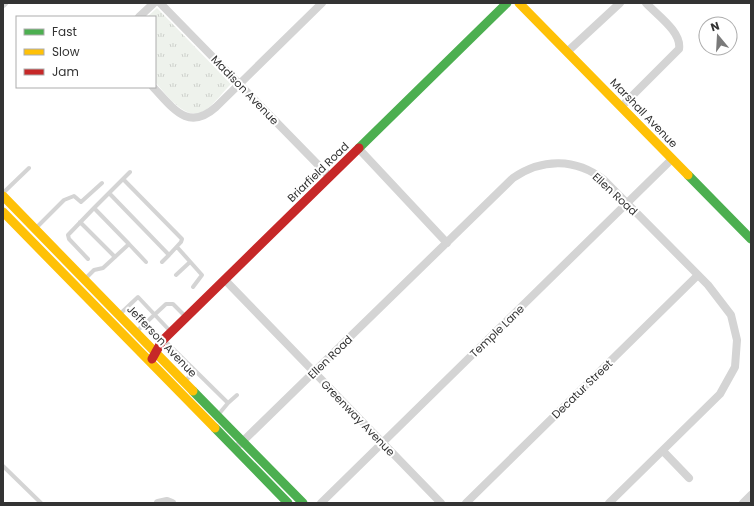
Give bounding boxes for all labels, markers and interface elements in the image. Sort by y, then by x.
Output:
legend [16,16,156,88]
north arrow [698,16,738,56]
text: N [708,18,721,35]
text: Fast [52,23,77,40]
text: Slow [52,43,80,60]
street label: Madison Avenue [208,52,283,128]
text: Jam [52,63,79,80]
street label: Marshall Avenue [607,75,681,151]
street label: Briarfield Road [284,138,352,206]
street label: Ellen Road [589,169,641,219]
street label: Jefferson Avenue [123,301,201,381]
street label: Temple Lane [466,301,528,361]
street label: Ellen Road [304,332,356,382]
street label: Decatur Street [548,356,616,422]
street label: Greenway Avenue [317,376,399,460]

